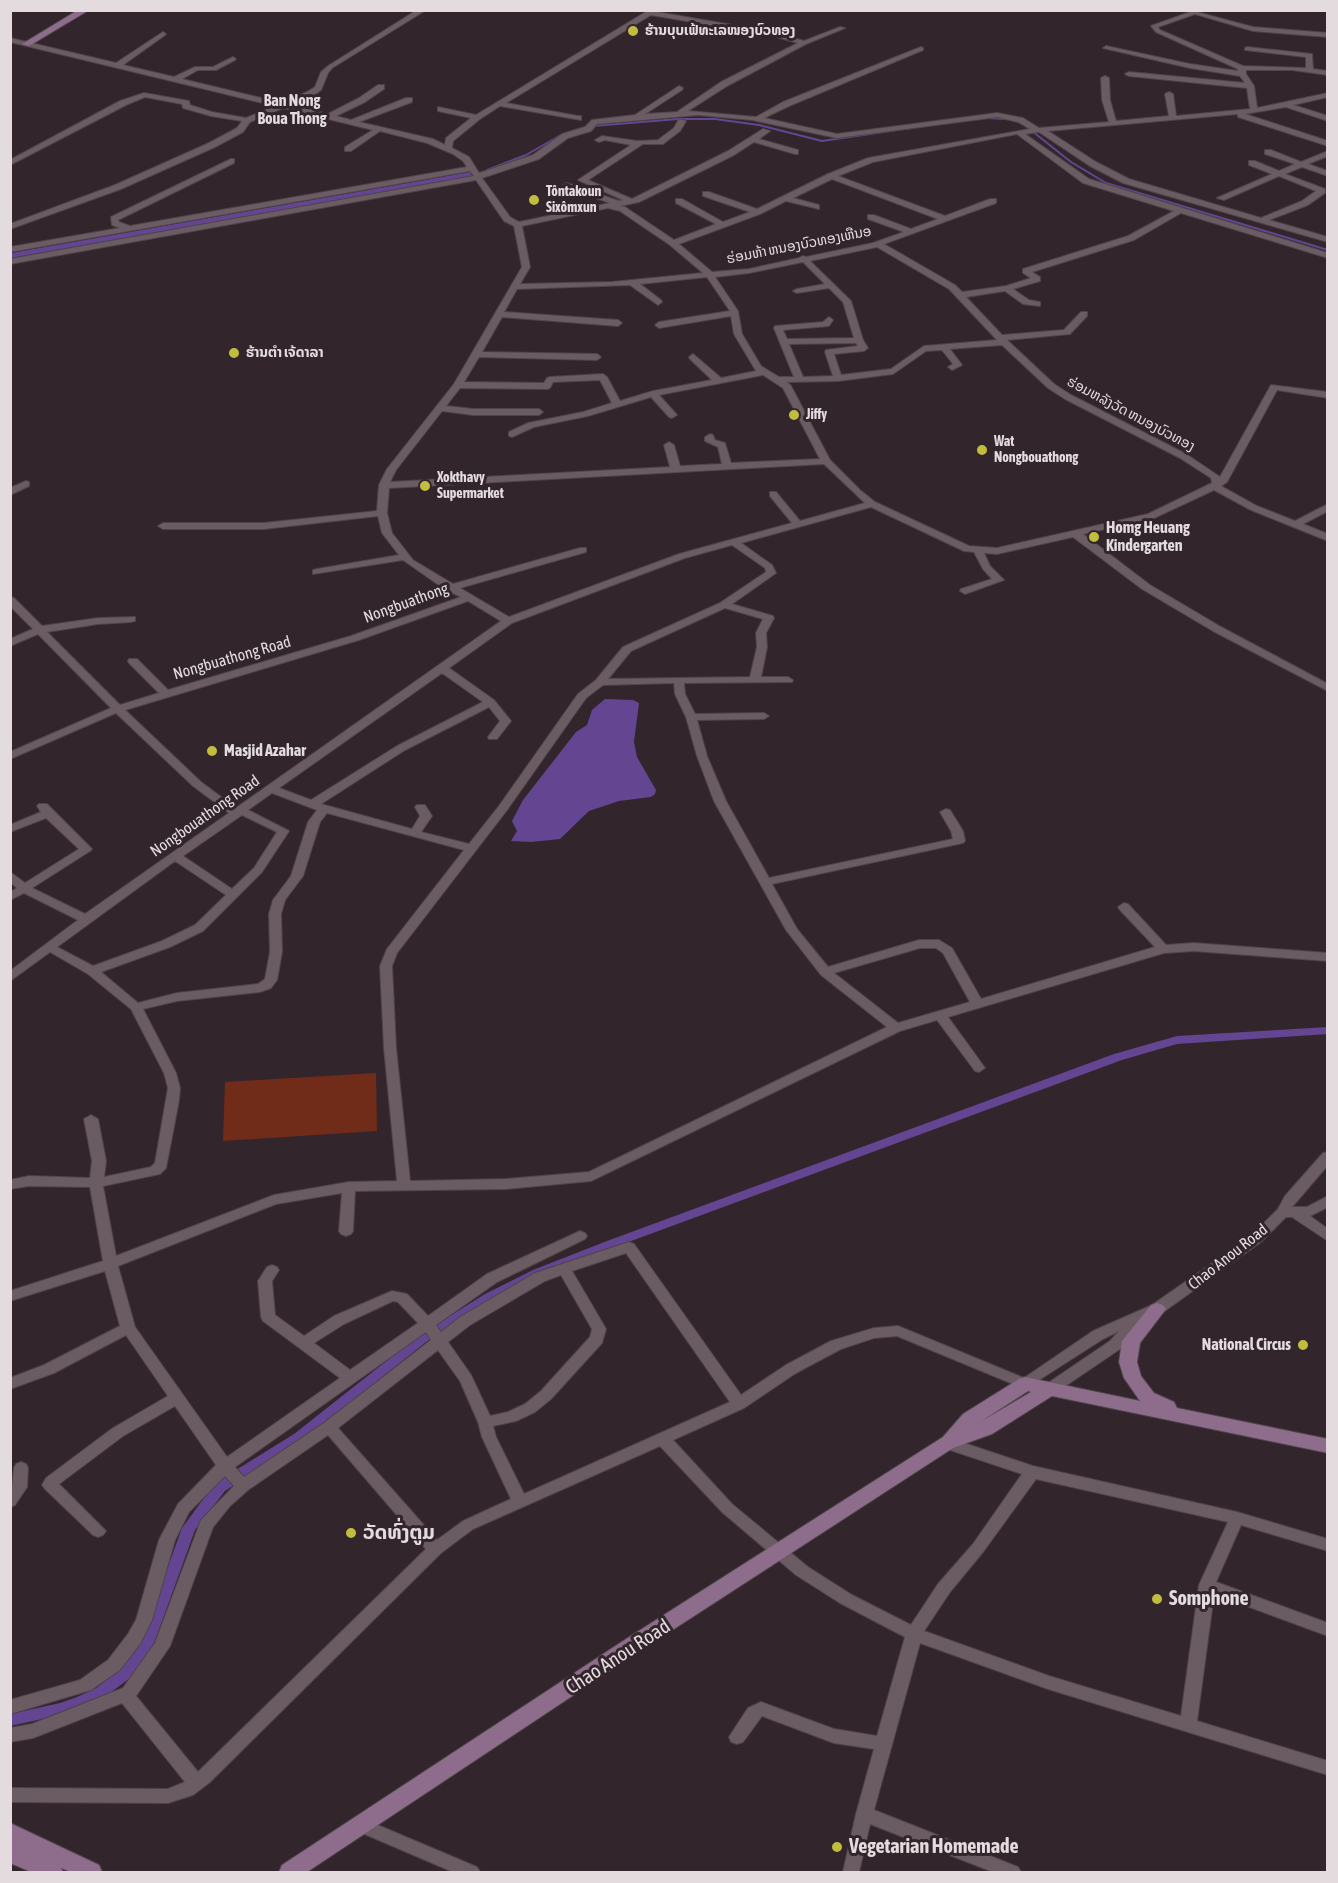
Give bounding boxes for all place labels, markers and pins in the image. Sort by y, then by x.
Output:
place label: ຮ້ານບຸບເຟ້ທະເລໜອງບົວທອງ [645,23,795,39]
marker: ຮ້ານບຸບເຟ້ທະເລໜອງບົວທອງ [626,24,640,38]
place label: Tôntakoun Sixômxun [546,184,601,216]
marker: Tôntakoun Sixômxun [527,193,541,207]
place label: ຮ້ານຕຳ ເຈ້ດາລາ [246,345,324,361]
marker: ຮ້ານຕຳ ເຈ້ດາລາ [227,346,241,360]
place label: Jiffy [806,407,827,423]
marker: Jiffy [787,408,801,422]
place label: Wat Nongbouathong [994,434,1078,466]
marker: Wat Nongbouathong [975,443,989,457]
place label: Xokthavy Supermarket [437,470,504,502]
marker: Xokthavy Supermarket [418,479,432,493]
place label: Homg Heuang Kindergarten [1106,518,1190,556]
marker: Homg Heuang Kindergarten [1087,530,1101,544]
place label: Masjid Azahar [224,741,306,761]
marker: Masjid Azahar [205,744,219,758]
place label: National Circus [1202,1335,1291,1355]
marker: National Circus [1296,1338,1310,1352]
place label: ວັດທົ່ງຕູມ [363,1521,435,1545]
marker: ວັດທົ່ງຕູມ [344,1526,358,1540]
place label: Somphone [1169,1587,1249,1611]
marker: Somphone [1150,1592,1164,1606]
place label: Vegetarian Homemade [849,1835,1019,1859]
marker: Vegetarian Homemade [830,1840,844,1854]

